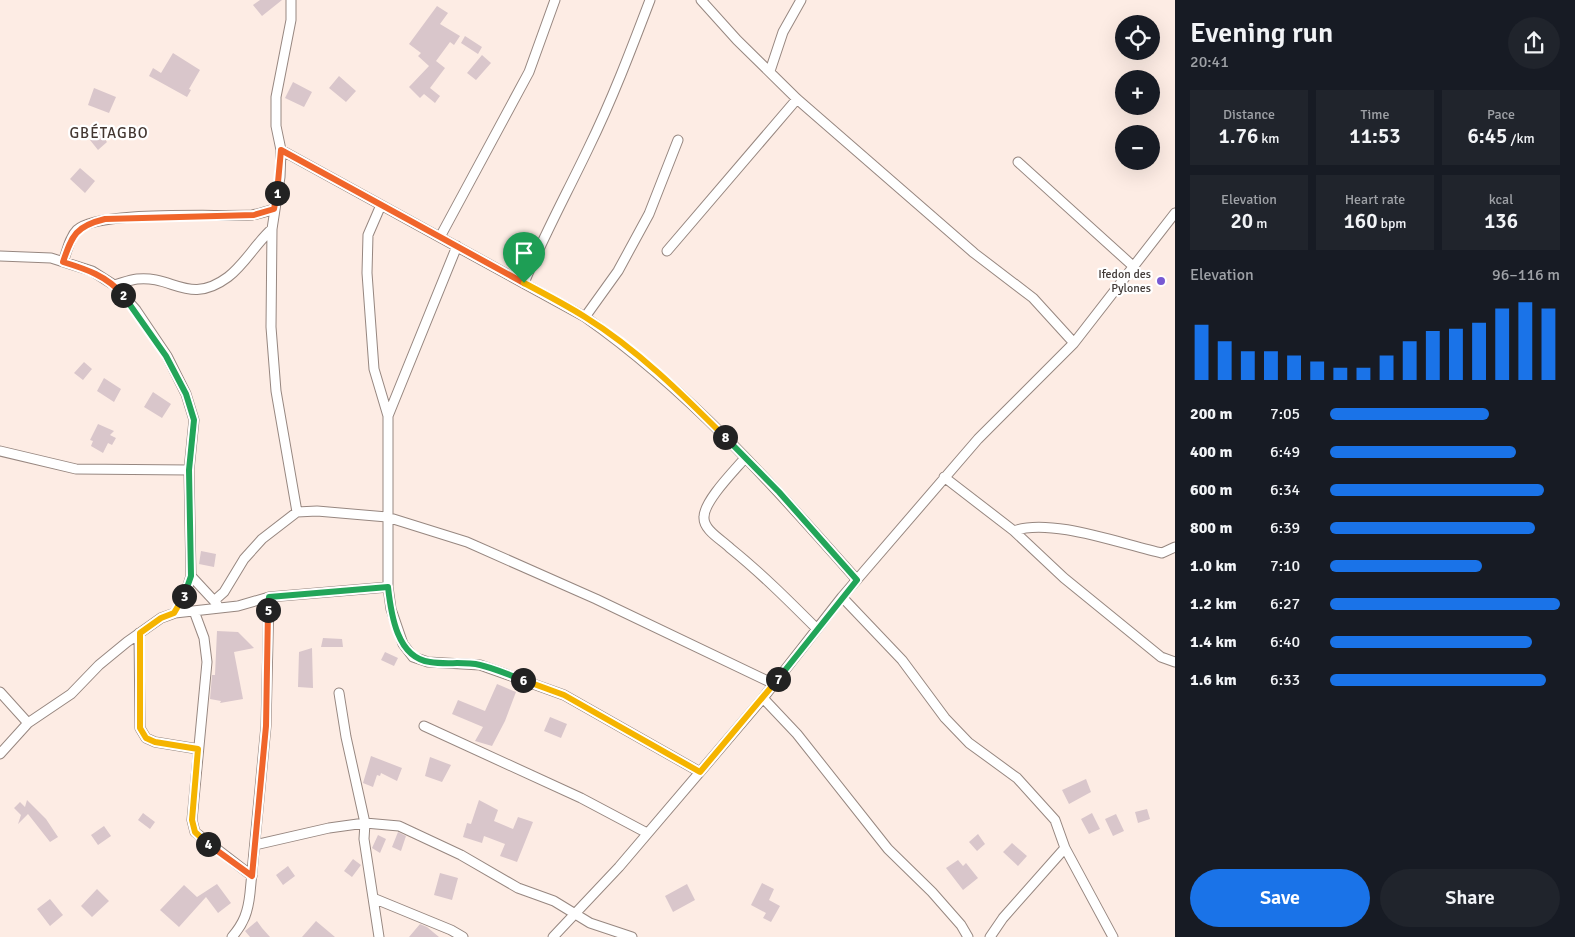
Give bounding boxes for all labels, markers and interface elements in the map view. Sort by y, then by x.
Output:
map controls [1115,15,1160,170]
button: locate [1115,15,1160,60]
text: Evening run [1190,16,1333,50]
button: share [1508,17,1560,69]
text: 20:41 [1190,52,1229,72]
button: + [1115,70,1160,115]
text: Distance [1223,106,1275,123]
text: Time [1361,106,1389,123]
text: Pace [1487,106,1515,123]
district label: GBÉTAGBO [69,123,149,142]
text: 1.76 [1218,123,1258,149]
text: 11:53 [1349,123,1401,149]
text: 6:45 [1467,123,1507,149]
button: − [1115,125,1160,170]
text: km [1258,130,1280,147]
text: /km [1507,130,1535,147]
pin: 1 [264,180,290,206]
text: 1 [274,185,281,202]
text: Elevation [1221,191,1277,208]
text: Heart rate [1345,191,1405,208]
text: kcal [1489,191,1513,208]
text: 20 [1231,208,1253,234]
text: 160 [1343,208,1377,234]
text: 136 [1484,208,1518,234]
text: m [1253,215,1267,232]
text: bpm [1377,215,1407,232]
pin [503,232,545,283]
icon: arrive [510,239,538,267]
text: Elevation [1190,265,1254,285]
text: 96–116 m [1492,265,1560,285]
place label: Ifedon des Pylones [1098,267,1151,296]
marker: Ifedon des Pylones [1155,275,1167,287]
pin: 2 [110,282,136,308]
text: 2 [120,287,127,304]
text: 200 m [1190,404,1232,424]
text: 7:05 [1270,404,1300,424]
pin: 8 [712,424,738,450]
text: 8 [722,429,729,446]
text: 400 m [1190,442,1232,462]
text: 6:49 [1270,442,1300,462]
text: 600 m [1190,480,1232,500]
text: 6:34 [1270,480,1300,500]
text: 800 m [1190,518,1232,538]
text: 6:39 [1270,518,1300,538]
text: 1.0 km [1190,556,1237,576]
text: 7:10 [1270,556,1300,576]
pin: 3 [172,584,196,608]
text: 3 [181,588,188,605]
text: 1.2 km [1190,594,1237,614]
text: 6:27 [1270,594,1300,614]
pin: 5 [256,598,280,622]
text: 5 [265,602,272,619]
text: 1.4 km [1190,632,1237,652]
text: 6:40 [1270,632,1300,652]
pin: 7 [766,666,790,692]
pin: 6 [510,668,536,692]
text: 1.6 km [1190,670,1237,690]
text: 6:33 [1270,670,1300,690]
text: 7 [775,671,782,688]
text: 6 [520,672,527,689]
pin: 4 [196,832,220,856]
text: 4 [205,836,212,853]
button: Save [1190,869,1370,927]
button: Share [1380,869,1560,927]

